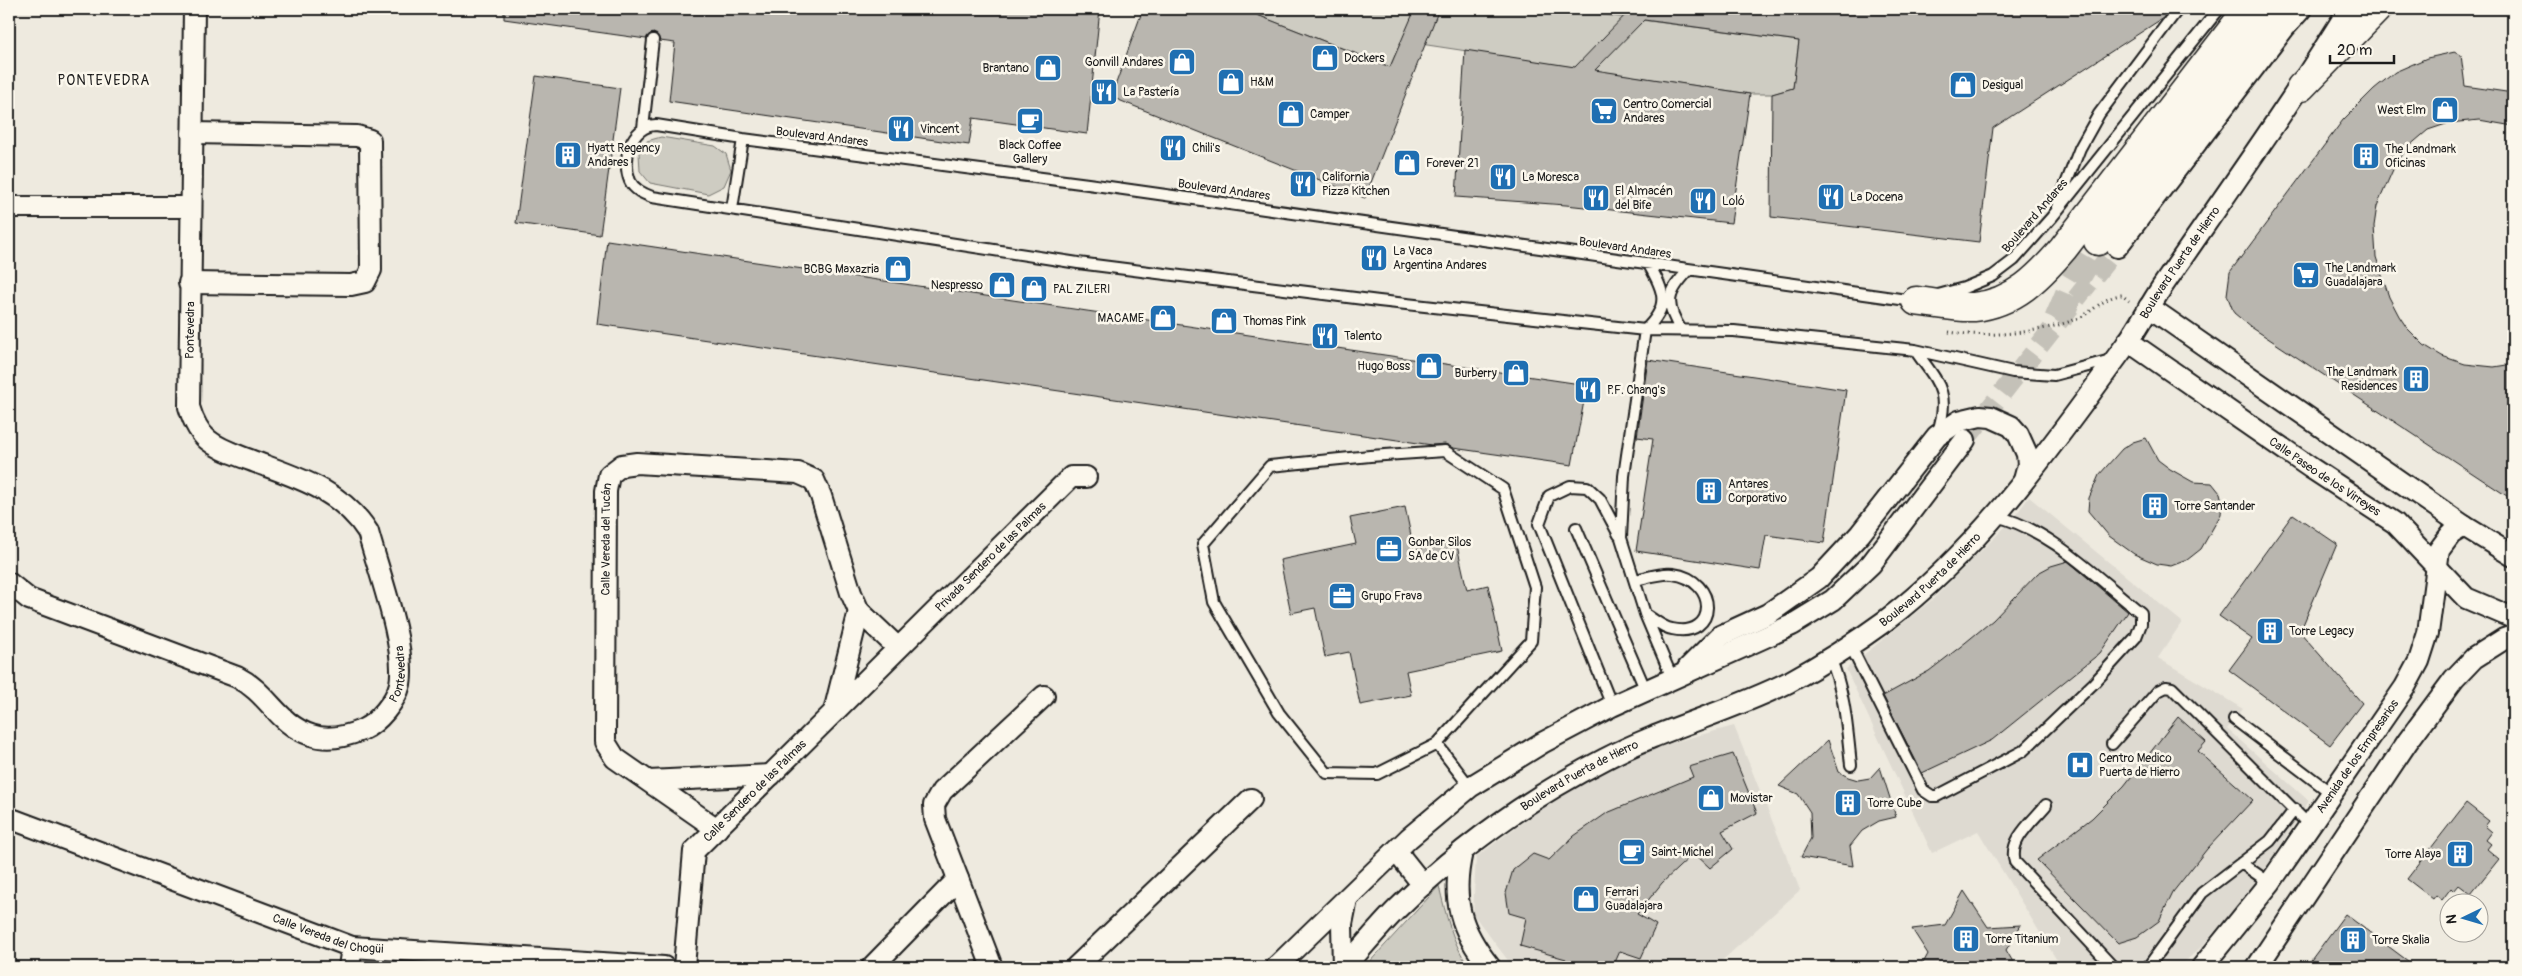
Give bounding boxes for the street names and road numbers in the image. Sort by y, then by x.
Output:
street label: Boulevard Andares [775,124,870,150]
street label: Boulevard Andares [1177,176,1272,204]
street label: Boulevard Andares [1999,176,2072,256]
street label: Boulevard Puerta de Hierro [2137,203,2223,322]
street label: Boulevard Andares [1578,234,1673,262]
street label: Pontevedra [182,301,198,359]
street label: Calle Paseo de los Virreyes [2266,434,2384,519]
street label: Calle Vereda del Tucán [598,481,615,596]
street label: Privada Sendero de las Palmas [932,498,1049,615]
street label: Boulevard Puerta de Hierro [1877,529,1984,630]
street label: Pontevedra [386,644,409,705]
street label: Avenida de los Empresarios [2313,696,2402,816]
street label: Calle Sendero de las Palmas [700,736,810,845]
street label: Boulevard Puerta de Hierro [1518,736,1641,814]
street label: Calle Vereda del Chogüi [270,910,384,956]

